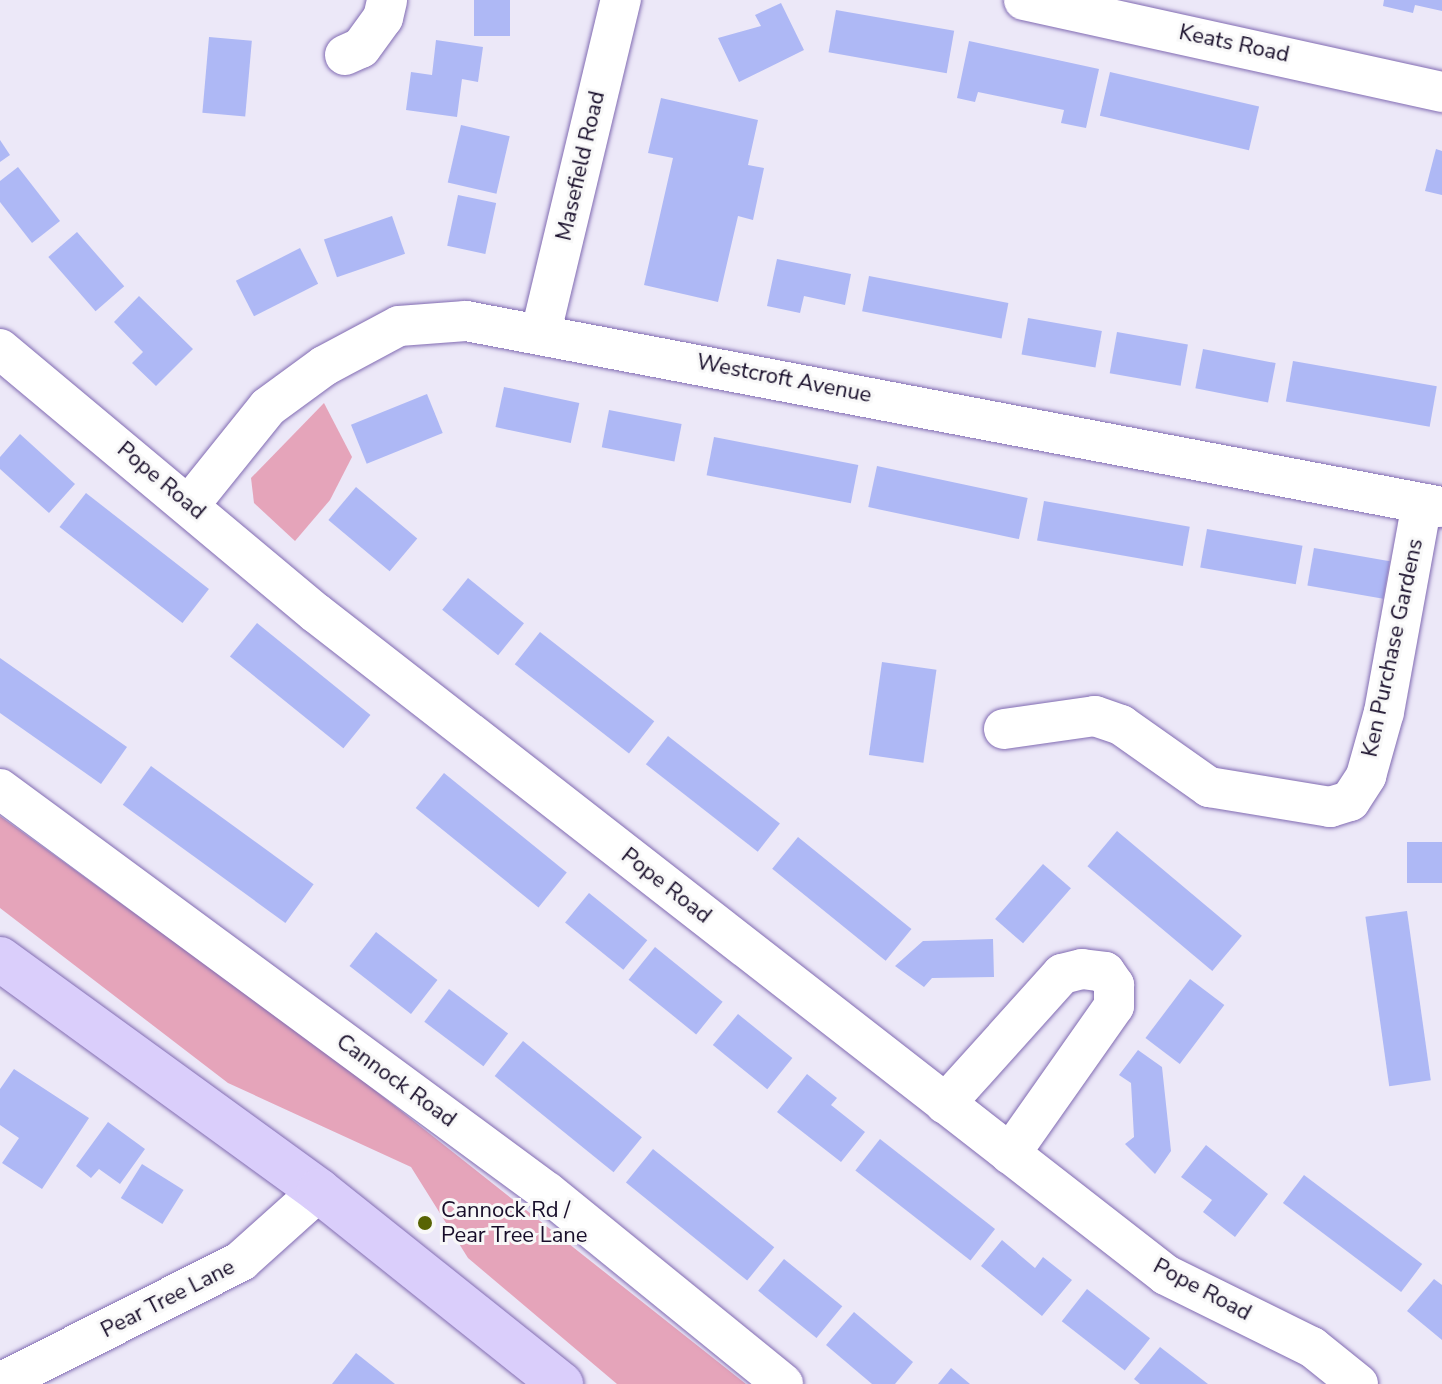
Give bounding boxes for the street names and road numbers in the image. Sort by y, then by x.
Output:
street label: Keats Road [1176,19,1292,69]
street label: Masefield Road [551,89,611,243]
street label: Westcroft Avenue [694,349,874,409]
street label: Pope Road [112,436,210,526]
street label: Ken Purchase Gardens [1357,536,1429,760]
street label: Pope Road [616,843,716,929]
street label: Cannock Road [331,1029,461,1133]
street label: Pope Road [1149,1253,1255,1327]
street label: Pear Tree Lane [97,1254,239,1344]

